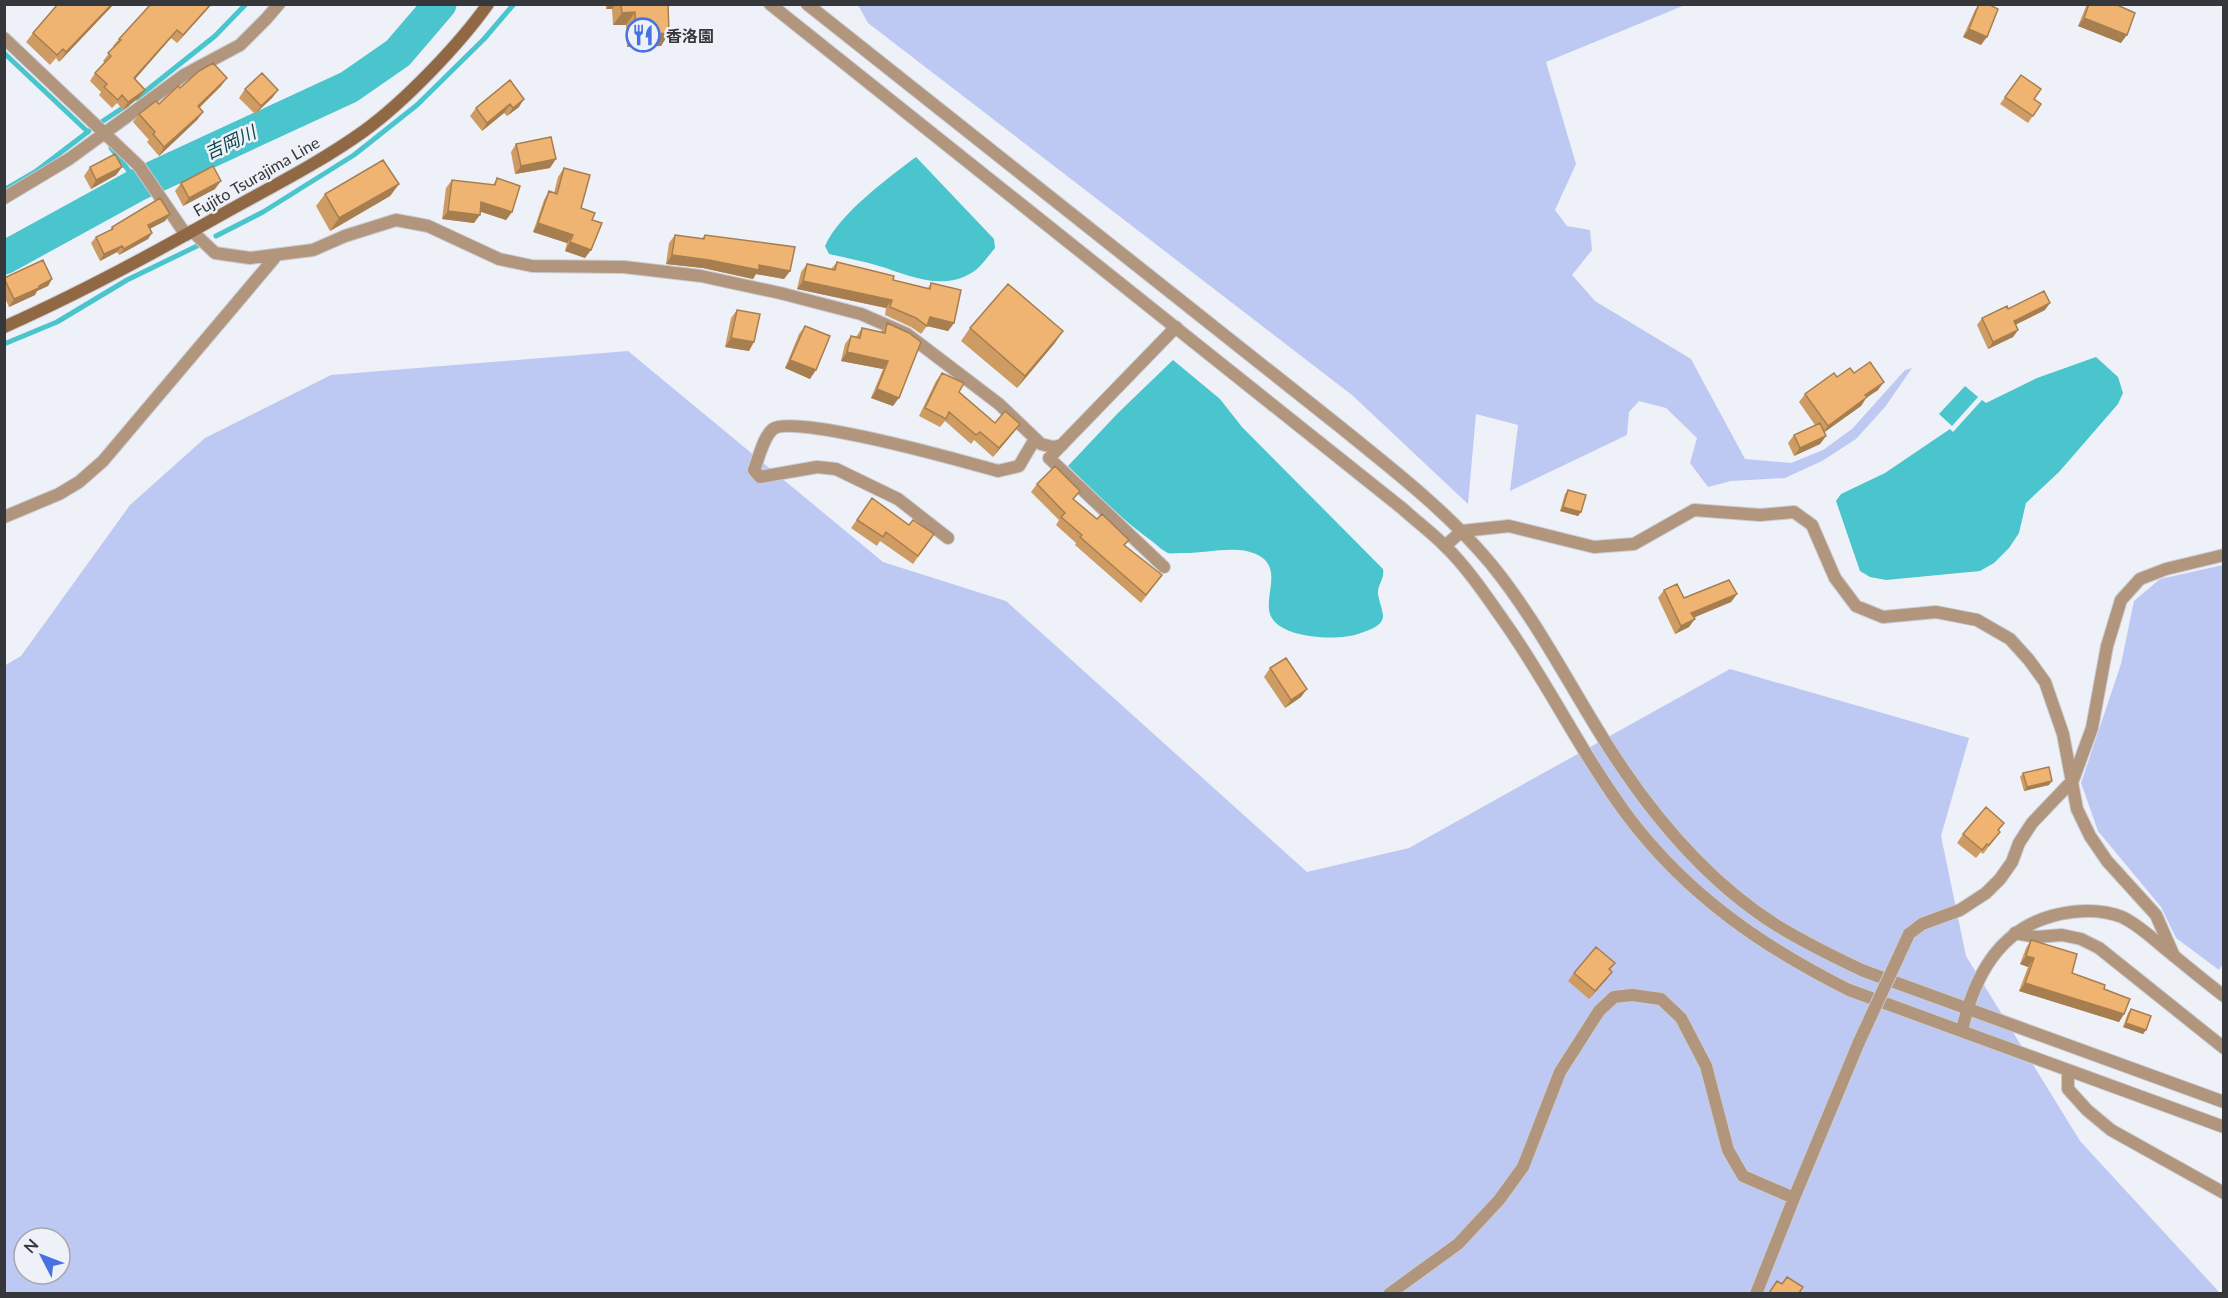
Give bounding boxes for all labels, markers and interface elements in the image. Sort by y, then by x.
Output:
restaurant icon: 香洛園 [625,17,661,53]
place label: 香洛園 [666,26,714,45]
water label: 吉岡川 [201,120,261,163]
street label: Fujito Tsurajima Line [189,132,323,220]
north arrow [12,1226,72,1286]
text: N [19,1235,42,1257]

